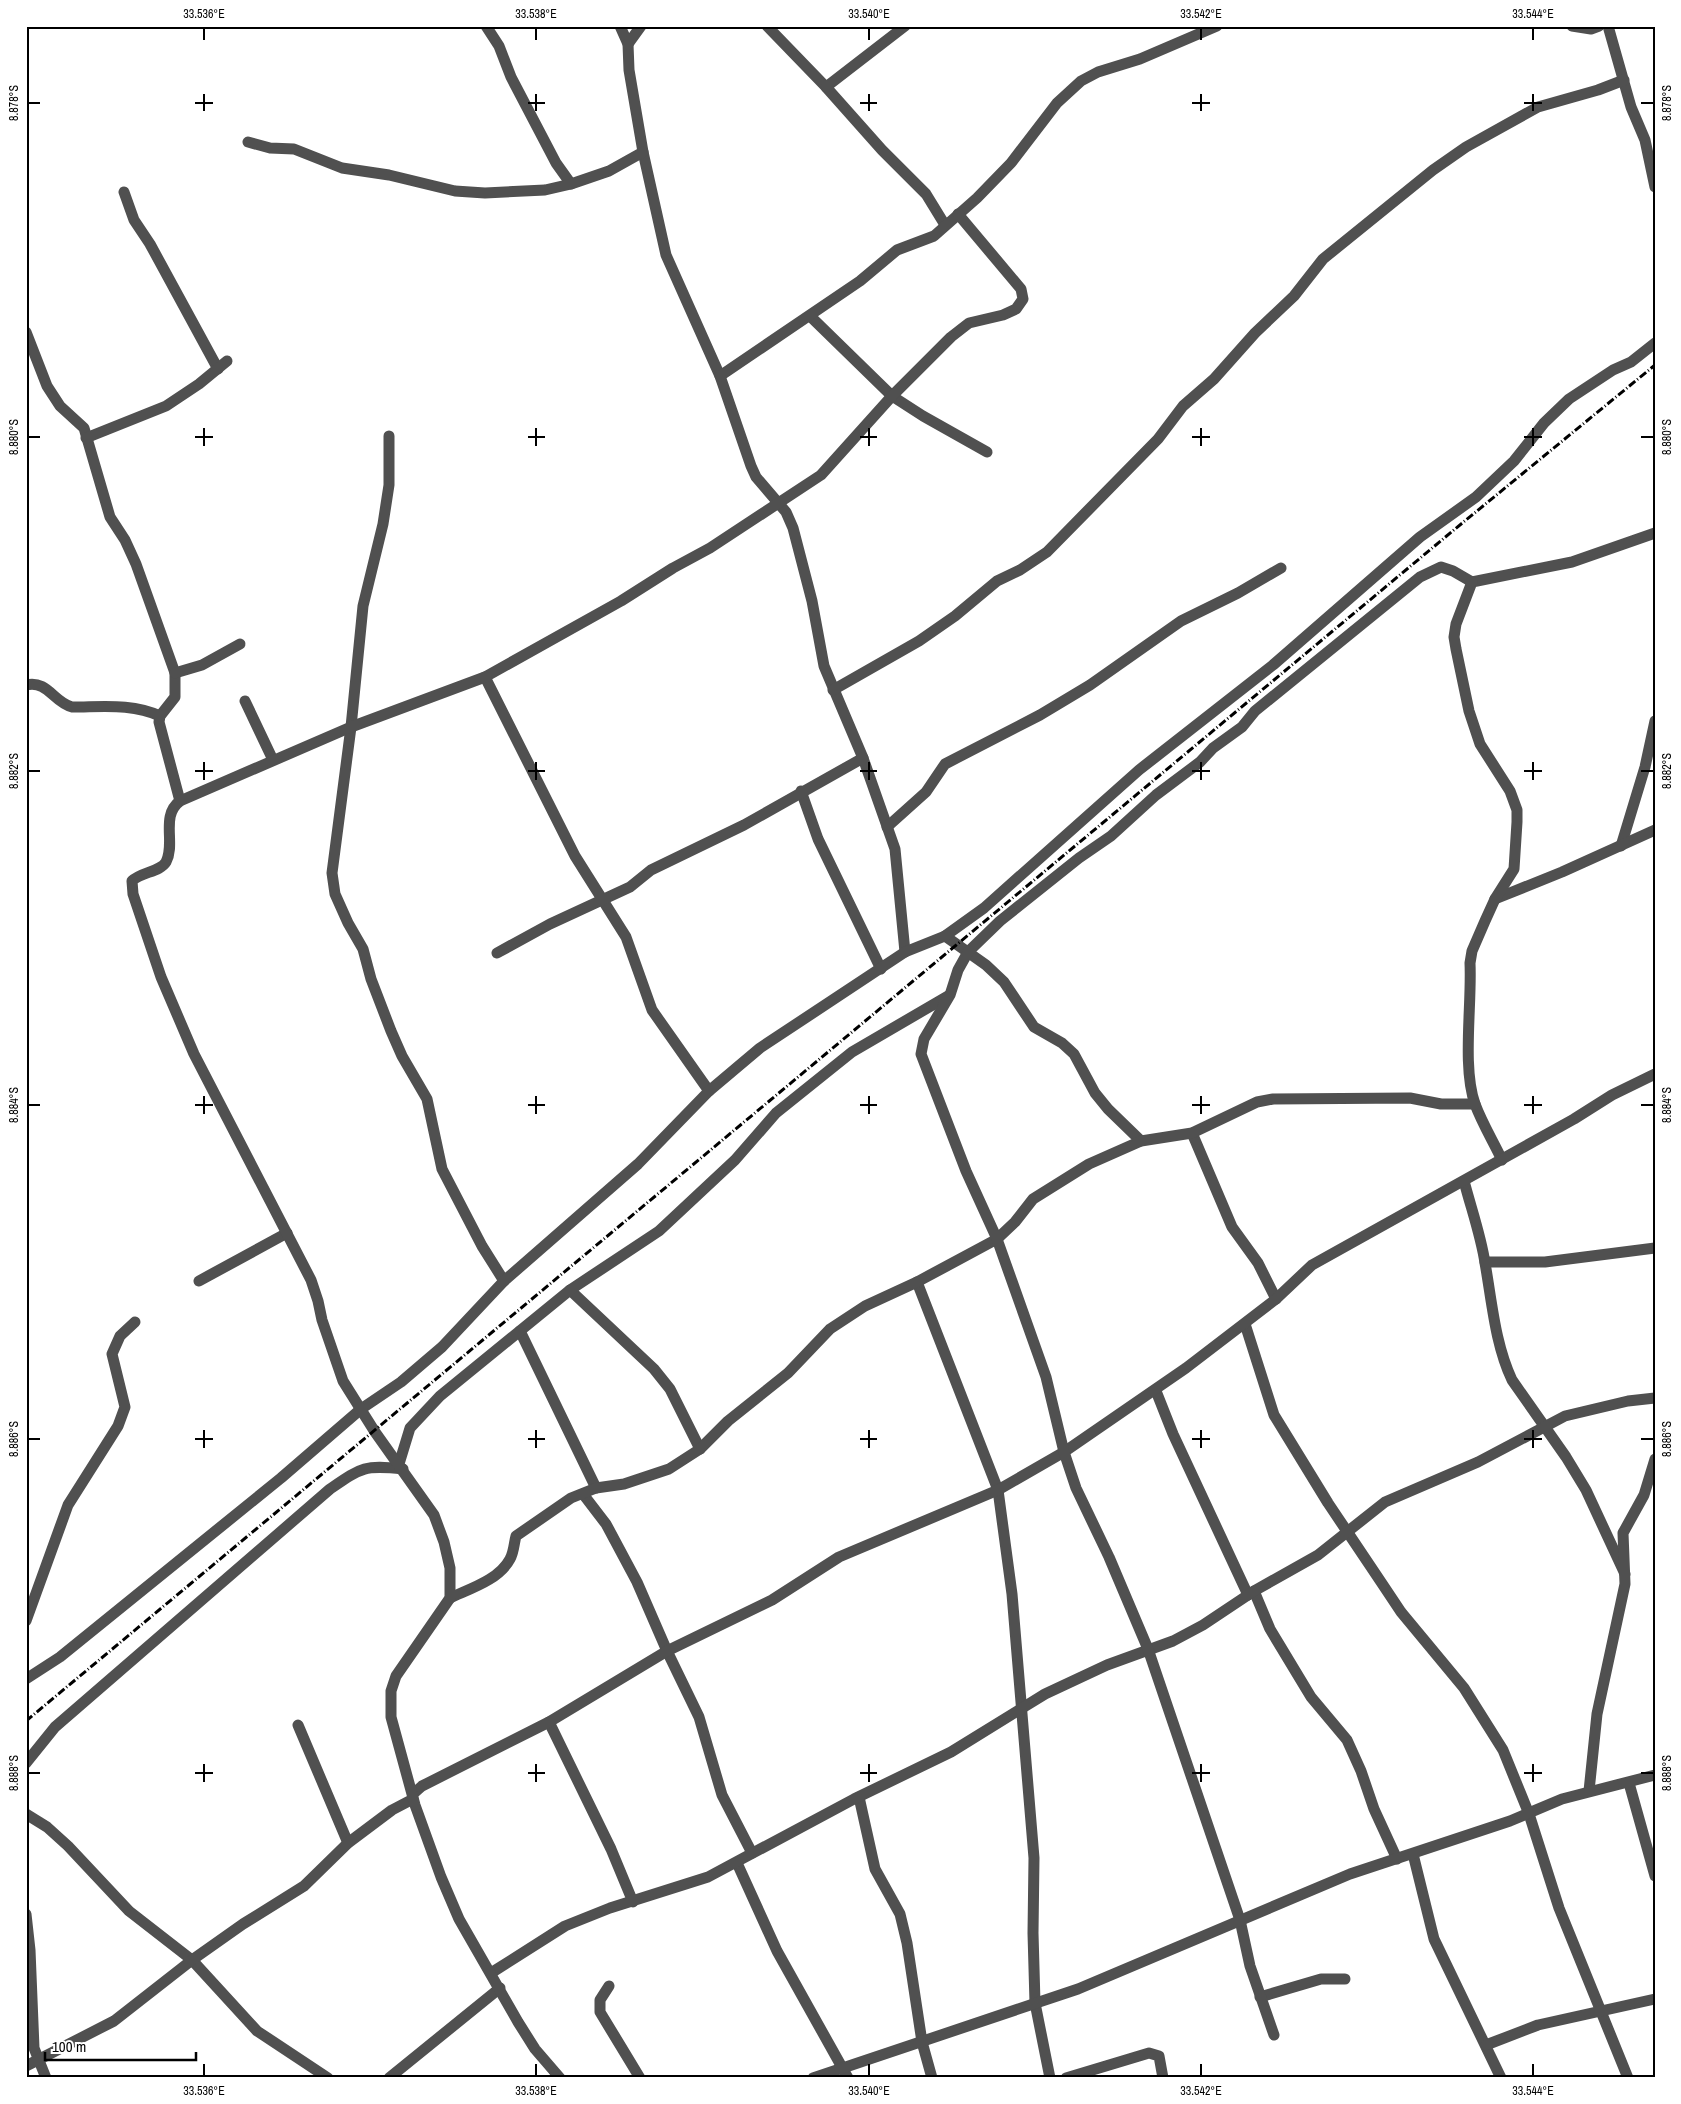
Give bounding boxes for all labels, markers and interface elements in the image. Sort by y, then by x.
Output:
text: 33.536°E [183,6,225,22]
text: 33.538°E [515,6,557,22]
text: 33.540°E [848,6,890,22]
text: 33.542°E [1180,6,1222,22]
text: 33.544°E [1512,6,1554,22]
text: 8.878°S [6,85,22,121]
text: 8.878°S [1659,85,1675,121]
text: 8.880°S [6,419,22,455]
text: 8.880°S [1659,419,1675,455]
text: 8.882°S [6,753,22,789]
text: 8.882°S [1659,753,1675,789]
text: 8.884°S [6,1087,22,1123]
text: 8.884°S [1659,1087,1675,1123]
text: 8.886°S [6,1421,22,1457]
text: 8.886°S [1659,1421,1675,1457]
text: 8.888°S [6,1755,22,1791]
text: 8.888°S [1659,1755,1675,1791]
scale bar [45,2029,196,2061]
text: 100 m [52,2036,86,2057]
text: 33.536°E [183,2083,225,2099]
text: 33.538°E [515,2083,557,2099]
text: 33.540°E [848,2083,890,2099]
text: 33.542°E [1180,2083,1222,2099]
text: 33.544°E [1512,2083,1554,2099]

